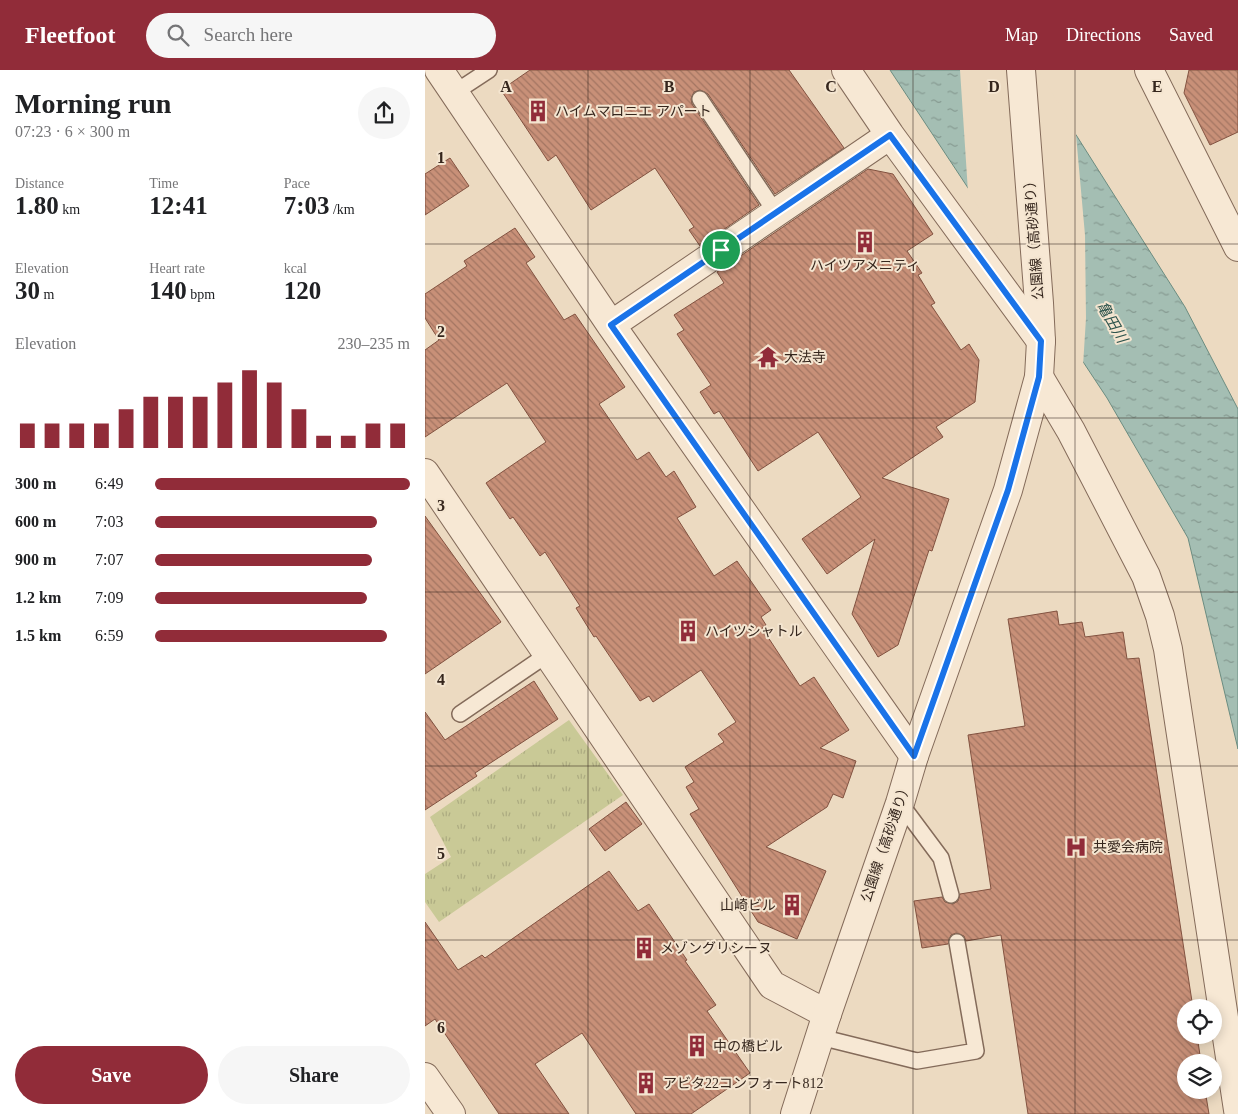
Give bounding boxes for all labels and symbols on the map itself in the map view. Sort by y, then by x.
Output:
text: A [500,78,512,95]
text: B [664,78,675,95]
text: C [825,78,837,95]
text: D [988,78,1000,95]
text: E [1152,78,1162,95]
building icon: ハイムマロニエ アパート [525,98,551,124]
place label: ハイムマロニエ アパート [555,104,712,119]
text: 1 [437,149,445,166]
street label: 公園線（高砂通り） [1022,174,1046,300]
pin [700,229,742,271]
building icon: ハイツアメニティ [852,229,878,255]
place label: ハイツアメニティ [810,258,920,273]
water label: 亀田川 [1094,299,1131,347]
text: 2 [437,323,445,340]
temple icon: 大法寺 [755,344,781,370]
place label: 大法寺 [784,350,826,365]
text: 3 [437,497,445,514]
building icon: ハイツシャトル [675,618,701,644]
place label: ハイツシャトル [705,624,803,639]
text: 4 [437,671,445,688]
street label: 公園線（高砂通り） [858,780,914,904]
hospital icon: 共愛会病院 [1063,834,1089,860]
place label: 共愛会病院 [1093,840,1163,855]
text: 5 [437,845,445,862]
building icon: 山崎ビル [779,892,805,918]
place label: 山崎ビル [720,898,776,913]
building icon: メゾングリシーヌ [631,935,657,961]
place label: メゾングリシーヌ [660,941,772,956]
text: 6 [437,1019,445,1036]
building icon: 中の橋ビル [684,1033,710,1059]
place label: 中の橋ビル [713,1039,783,1054]
building icon: アビタ22コンフォート812 [633,1070,659,1096]
place label: アビタ22コンフォート812 [663,1076,824,1091]

